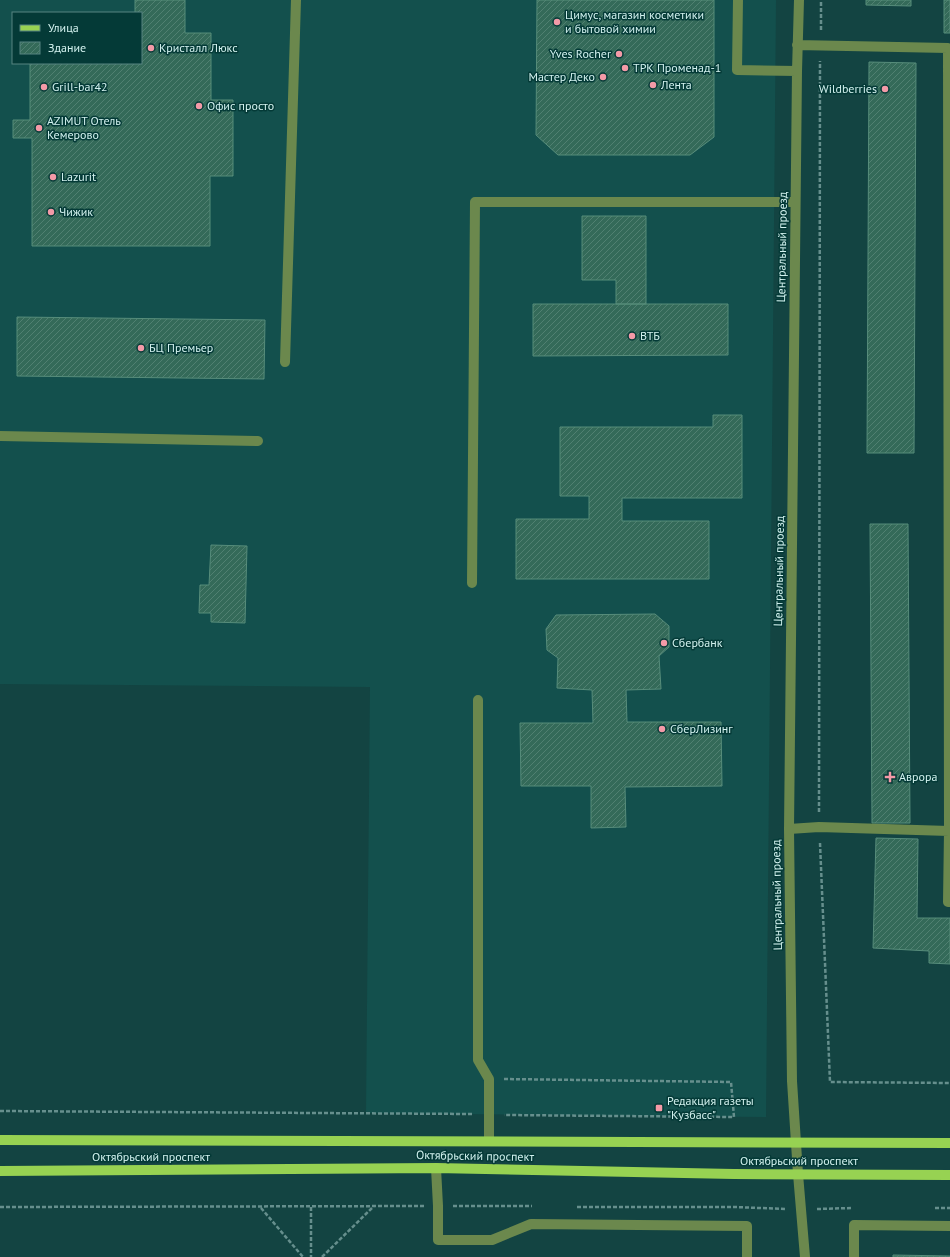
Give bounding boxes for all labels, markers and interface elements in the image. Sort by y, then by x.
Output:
place label: Цимус, магазин косметики и бытовой химии [565,7,704,36]
legend [12,12,142,64]
marker: Цимус, магазин косметики и бытовой химии [552,17,562,27]
text: Улица [48,20,79,35]
text: Здание [48,40,86,55]
place label: Кристалл Люкс [159,40,238,55]
marker: Кристалл Люкс [146,43,156,53]
place label: Yves Rocher [550,46,611,61]
marker: Yves Rocher [614,49,624,59]
place label: ТРК Променад-1 [633,60,721,75]
marker: ТРК Променад-1 [620,63,630,73]
place label: Мастер Деко [528,69,595,84]
marker: Мастер Деко [598,72,608,82]
place label: Лента [660,77,692,92]
place label: Grill-bar42 [52,79,108,94]
marker: Лента [648,80,658,90]
place label: Wildberries [819,81,877,96]
marker: Grill-bar42 [39,82,49,92]
marker: Wildberries [880,84,890,94]
place label: Офис просто [207,98,274,113]
marker: Офис просто [194,101,204,111]
place label: AZIMUT Отель Кемерово [47,113,121,142]
marker: AZIMUT Отель Кемерово [34,123,44,133]
place label: Lazurit [61,169,96,184]
marker: Lazurit [48,172,58,182]
street label: Центральный проезд [773,191,790,302]
place label: Чижик [59,204,93,219]
marker: Чижик [46,207,56,217]
place label: ВТБ [640,328,660,343]
marker: ВТБ [627,331,637,341]
place label: БЦ Премьер [149,340,213,355]
marker: БЦ Премьер [136,343,146,353]
street label: Центральный проезд [770,515,787,626]
place label: Сбербанк [672,635,723,650]
marker: Сбербанк [659,638,669,648]
place label: СберЛизинг [670,721,733,736]
marker: СберЛизинг [657,724,667,734]
place label: Аврора [899,769,937,784]
marker: Аврора [884,771,896,783]
street label: Центральный проезд [768,839,785,951]
place label: Редакция газеты "Кузбасс" [667,1093,754,1122]
marker: Редакция газеты "Кузбасс" [654,1103,664,1113]
street label: Октябрьский проспект [416,1147,534,1164]
street label: Октябрьский проспект [92,1149,210,1164]
street label: Октябрьский проспект [740,1153,858,1168]

